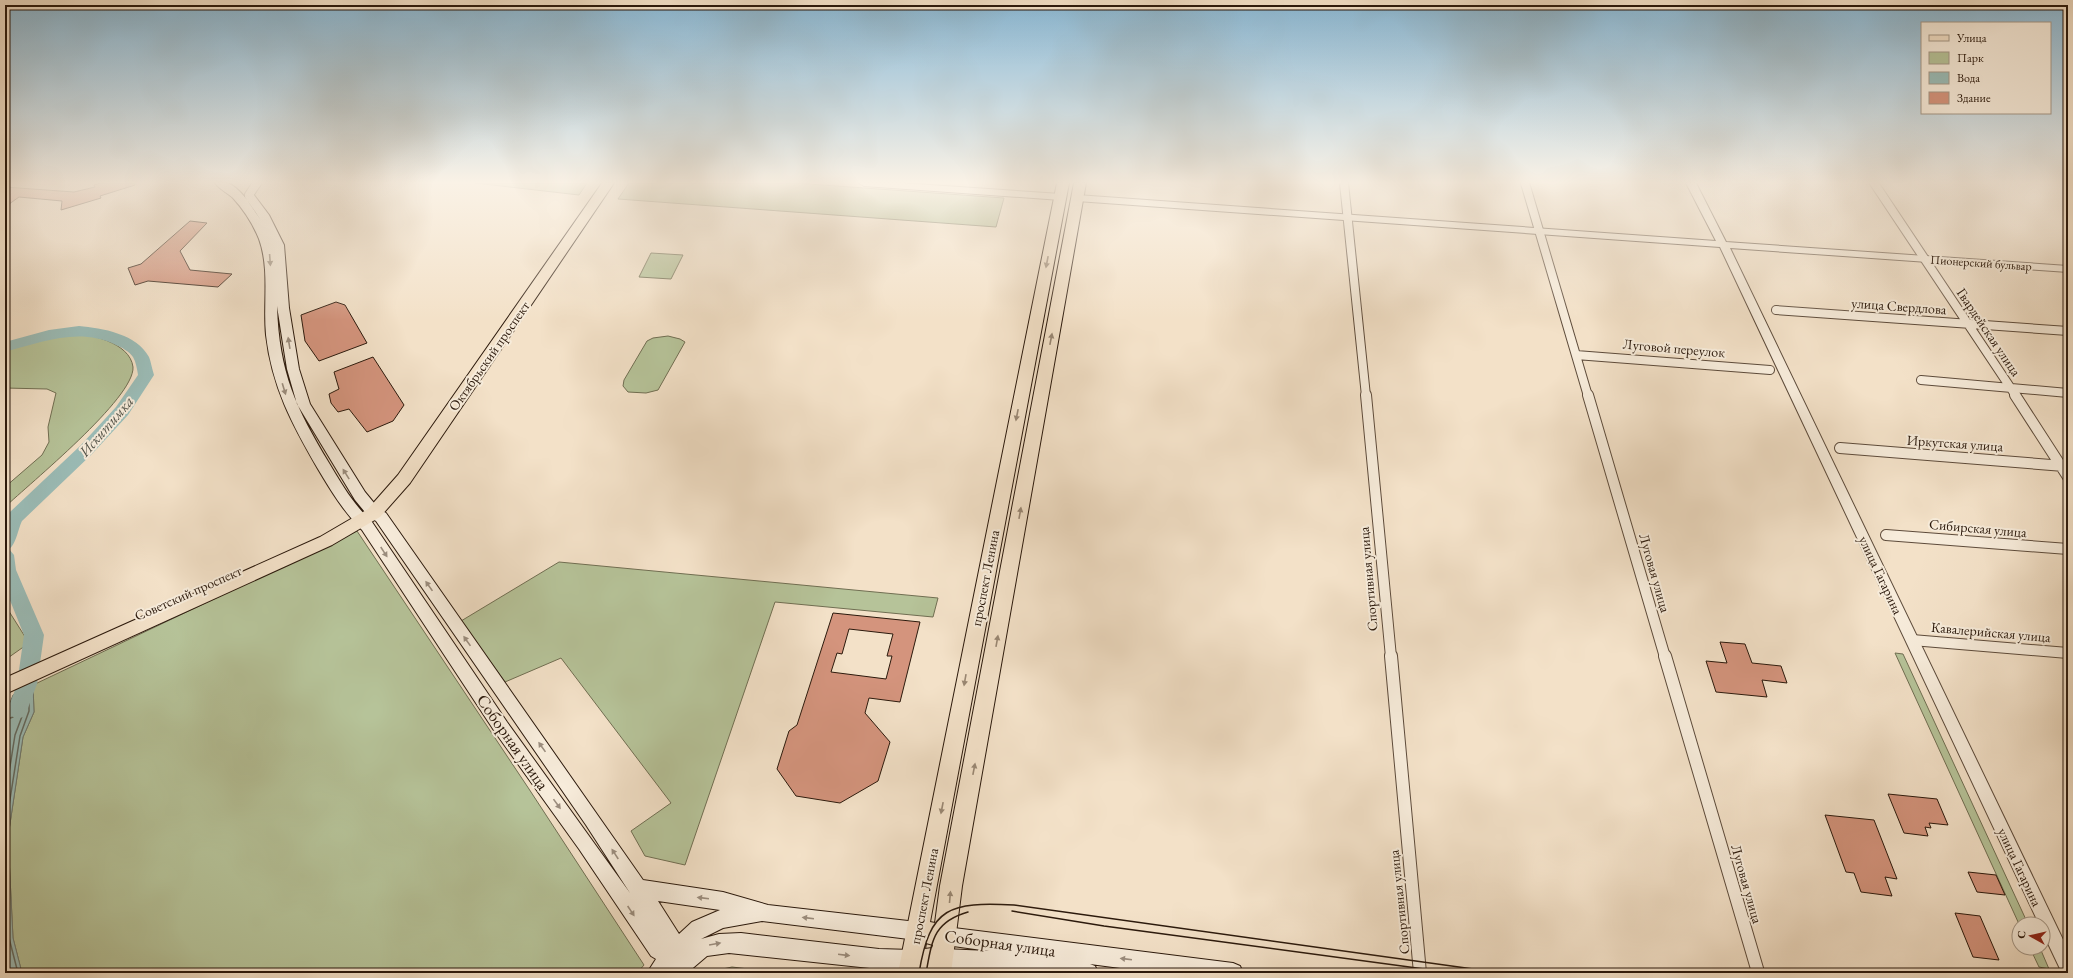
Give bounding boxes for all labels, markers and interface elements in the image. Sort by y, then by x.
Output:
legend [1921,22,2051,114]
text: Улица [1956,30,1987,46]
text: Парк [1957,50,1984,66]
text: Вода [1957,70,1980,86]
text: Здание [1957,90,1991,106]
street label: Пионерский бульвар [1930,251,2032,275]
one-way arrow [266,254,273,267]
one-way arrow [1044,256,1050,269]
street label: Гвардейская улица [1953,284,2025,380]
street label: улица Свердлова [1851,294,1948,318]
street label: Октябрьский проспект [444,297,534,414]
one-way arrow [1049,333,1055,346]
street label: Луговой переулок [1622,335,1726,361]
one-way arrow [286,337,292,349]
one-way arrow [281,384,287,396]
water label: Искитимка [74,392,137,461]
one-way arrow [1014,409,1020,421]
street label: Иркутская улица [1906,431,2004,455]
one-way arrow [342,468,349,480]
one-way arrow [1017,507,1023,519]
street label: Сибирская улица [1928,515,2028,541]
street label: Спортивная улица [1354,526,1382,632]
street label: проспект Ленина [967,528,1003,628]
street label: Луговая улица [1635,531,1675,615]
street label: улица Гагарина [1855,533,1907,618]
one-way arrow [380,547,388,557]
street label: Советский проспект [132,561,245,625]
one-way arrow [425,581,433,592]
street label: Кавалерийская улица [1930,618,2052,646]
one-way arrow [463,635,471,646]
one-way arrow [995,635,1001,647]
one-way arrow [962,673,968,686]
street label: Соборная улица [472,690,554,794]
one-way arrow [538,742,546,752]
one-way arrow [971,763,977,775]
one-way arrow [553,799,561,809]
one-way arrow [939,801,945,814]
street label: улица Гагарина [1994,825,2046,910]
street label: Луговая улица [1727,842,1767,926]
street label: проспект Ленина [906,846,942,946]
street label: Спортивная улица [1385,848,1413,955]
one-way arrow [611,849,619,859]
one-way arrow [947,891,954,903]
one-way arrow [697,895,709,901]
one-way arrow [627,905,635,916]
one-way arrow [802,915,814,922]
north arrow [2011,916,2051,956]
street label: Соборная улица [943,924,1057,962]
text: С [2014,930,2029,939]
one-way arrow [709,941,721,947]
one-way arrow [838,952,850,958]
one-way arrow [1120,956,1132,962]

